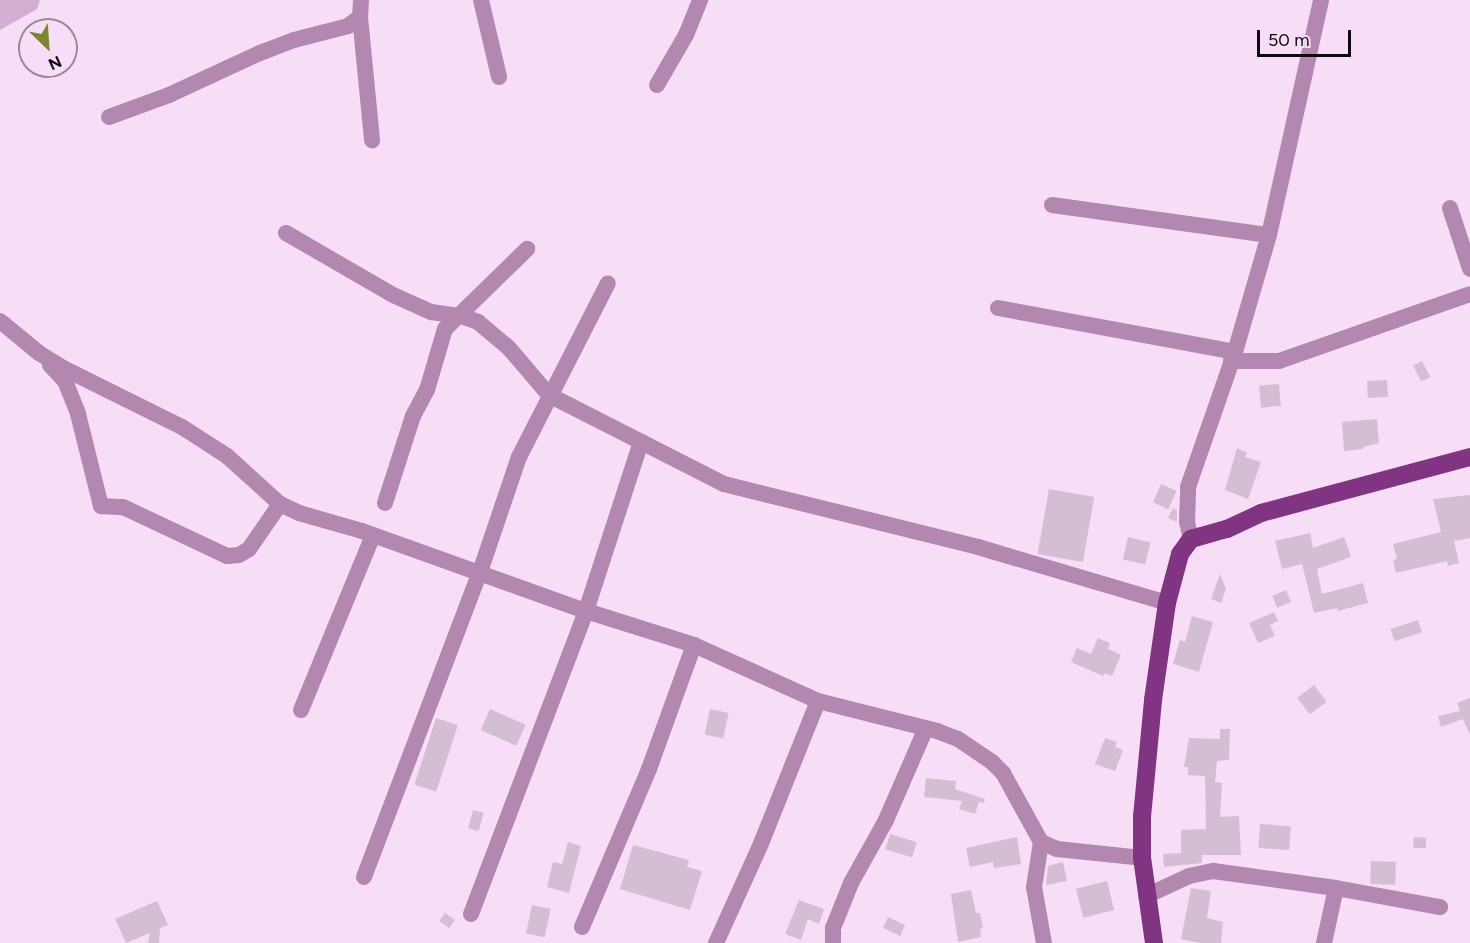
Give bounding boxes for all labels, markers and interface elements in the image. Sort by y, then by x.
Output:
north arrow [18,18,78,78]
scale bar [1260,18,1354,56]
text: 50 m [1268,29,1310,51]
text: N [45,52,65,74]

